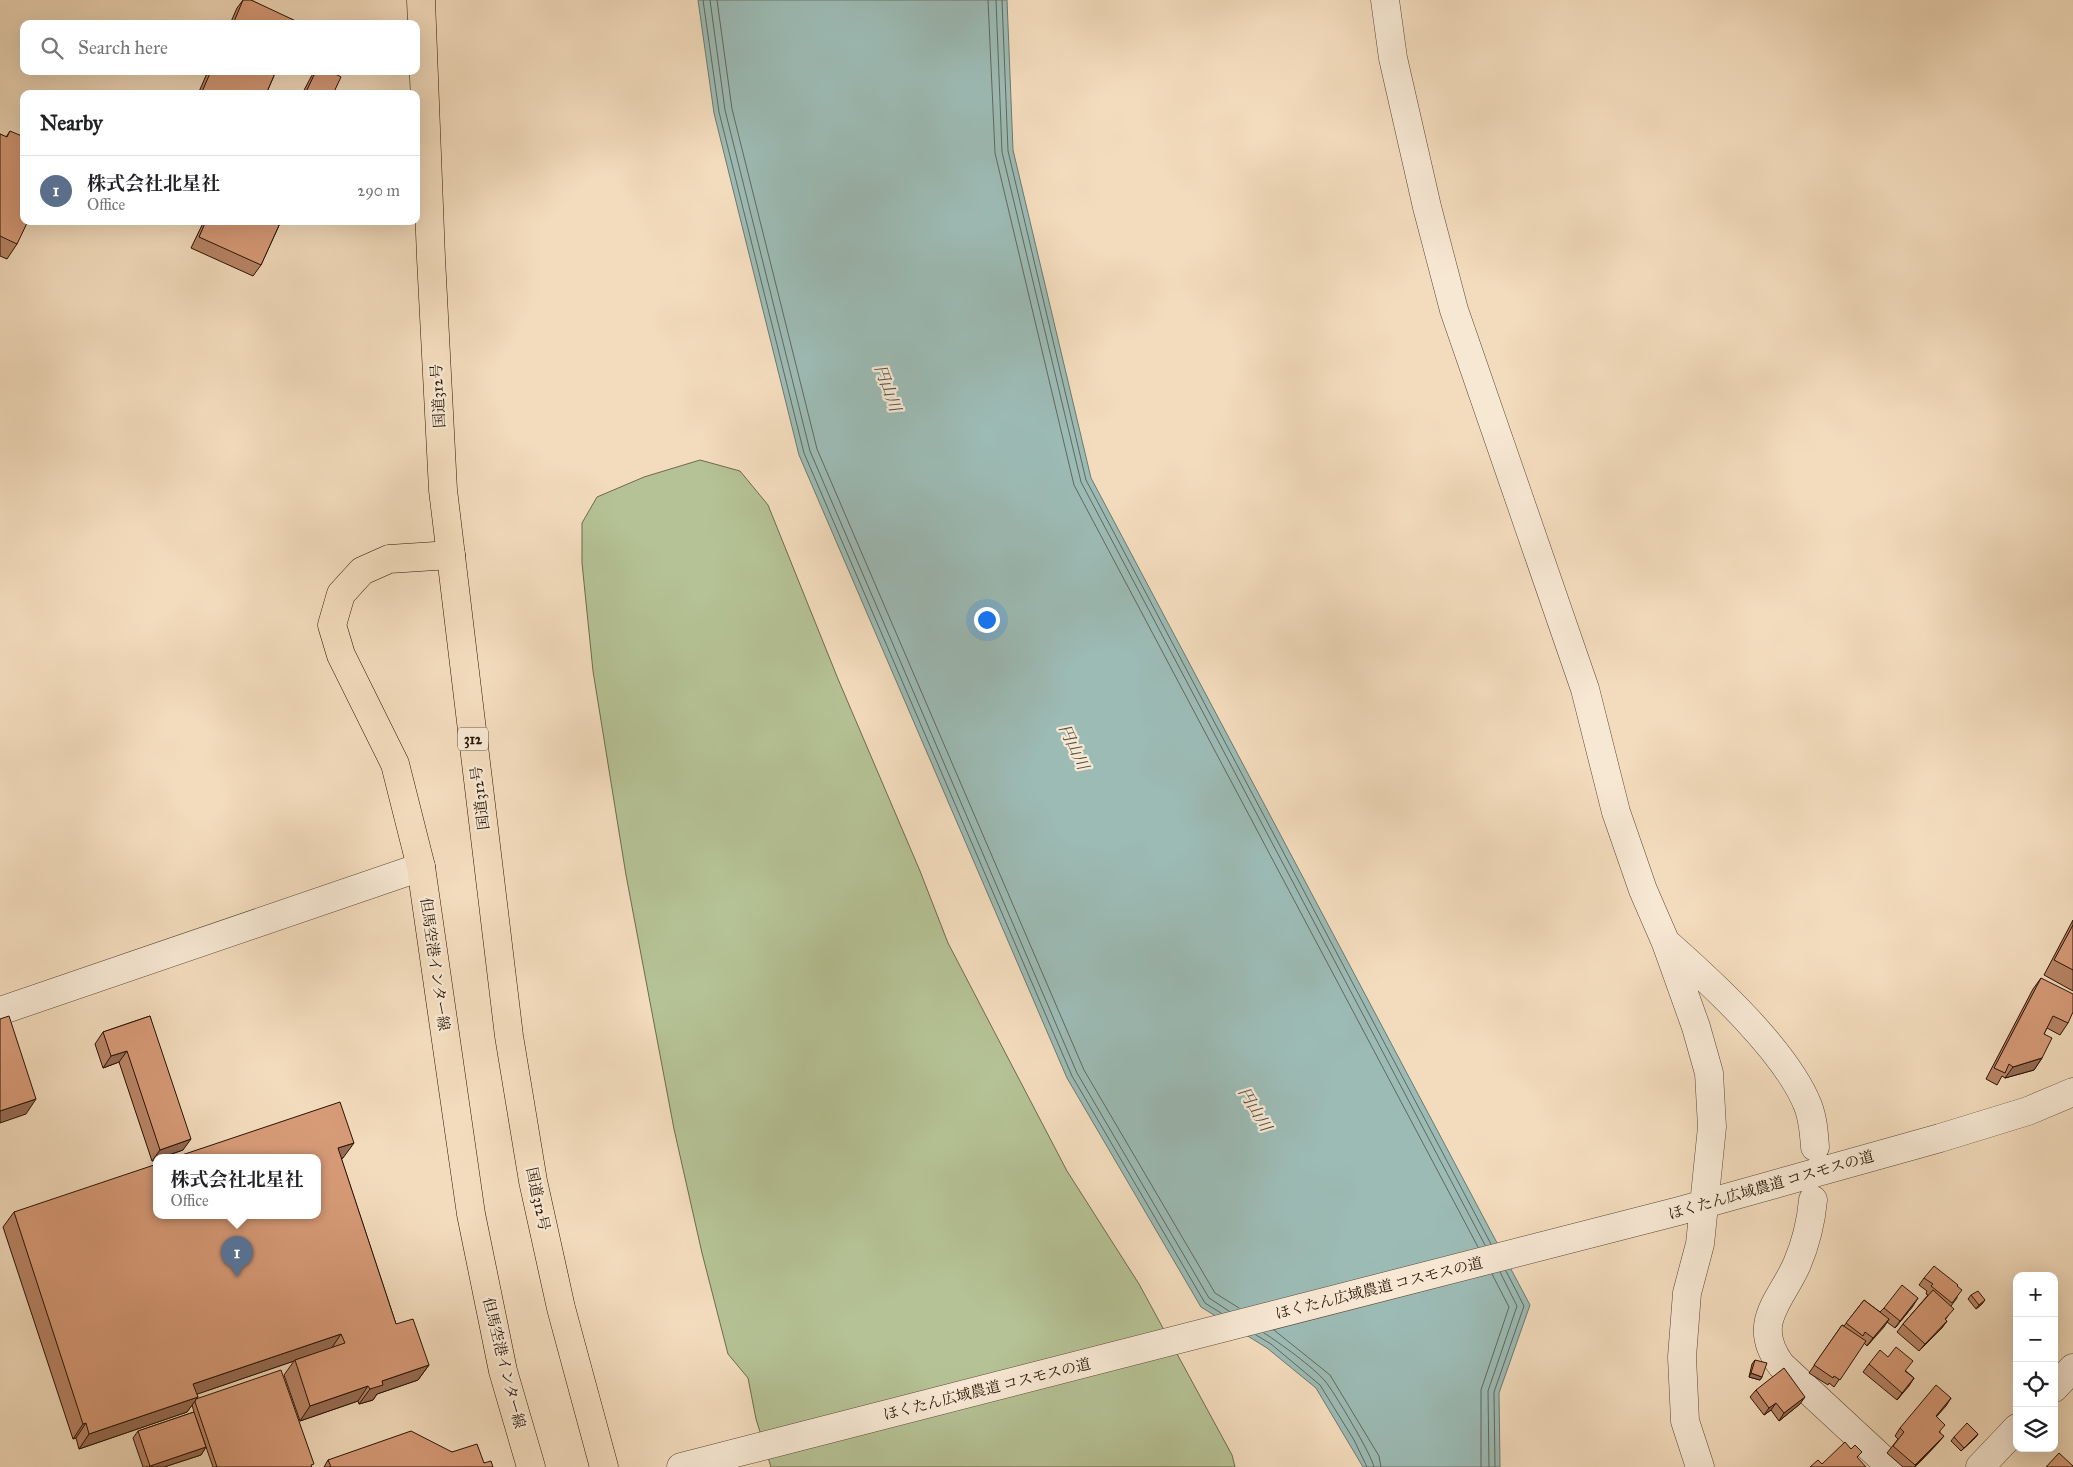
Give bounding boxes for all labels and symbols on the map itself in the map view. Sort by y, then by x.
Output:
water label: 円山川 [871,362,906,416]
street label: 国道312号 [427,363,449,429]
your location [974,607,1000,633]
water label: 円山川 [1055,721,1094,775]
road number: 312 [458,728,488,751]
street label: 国道312号 [467,765,493,831]
street label: 但馬空港インター線 [417,896,453,1032]
water label: 円山川 [1234,1084,1277,1136]
street label: ほくたん広域農道 コスモスの道 [1666,1147,1876,1223]
street label: 国道312号 [523,1166,553,1232]
pin: 1 [221,1236,253,1277]
street label: ほくたん広域農道 コスモスの道 [1273,1253,1485,1323]
street label: 但馬空港インター線 [479,1296,529,1430]
street label: ほくたん広域農道 コスモスの道 [881,1354,1093,1424]

